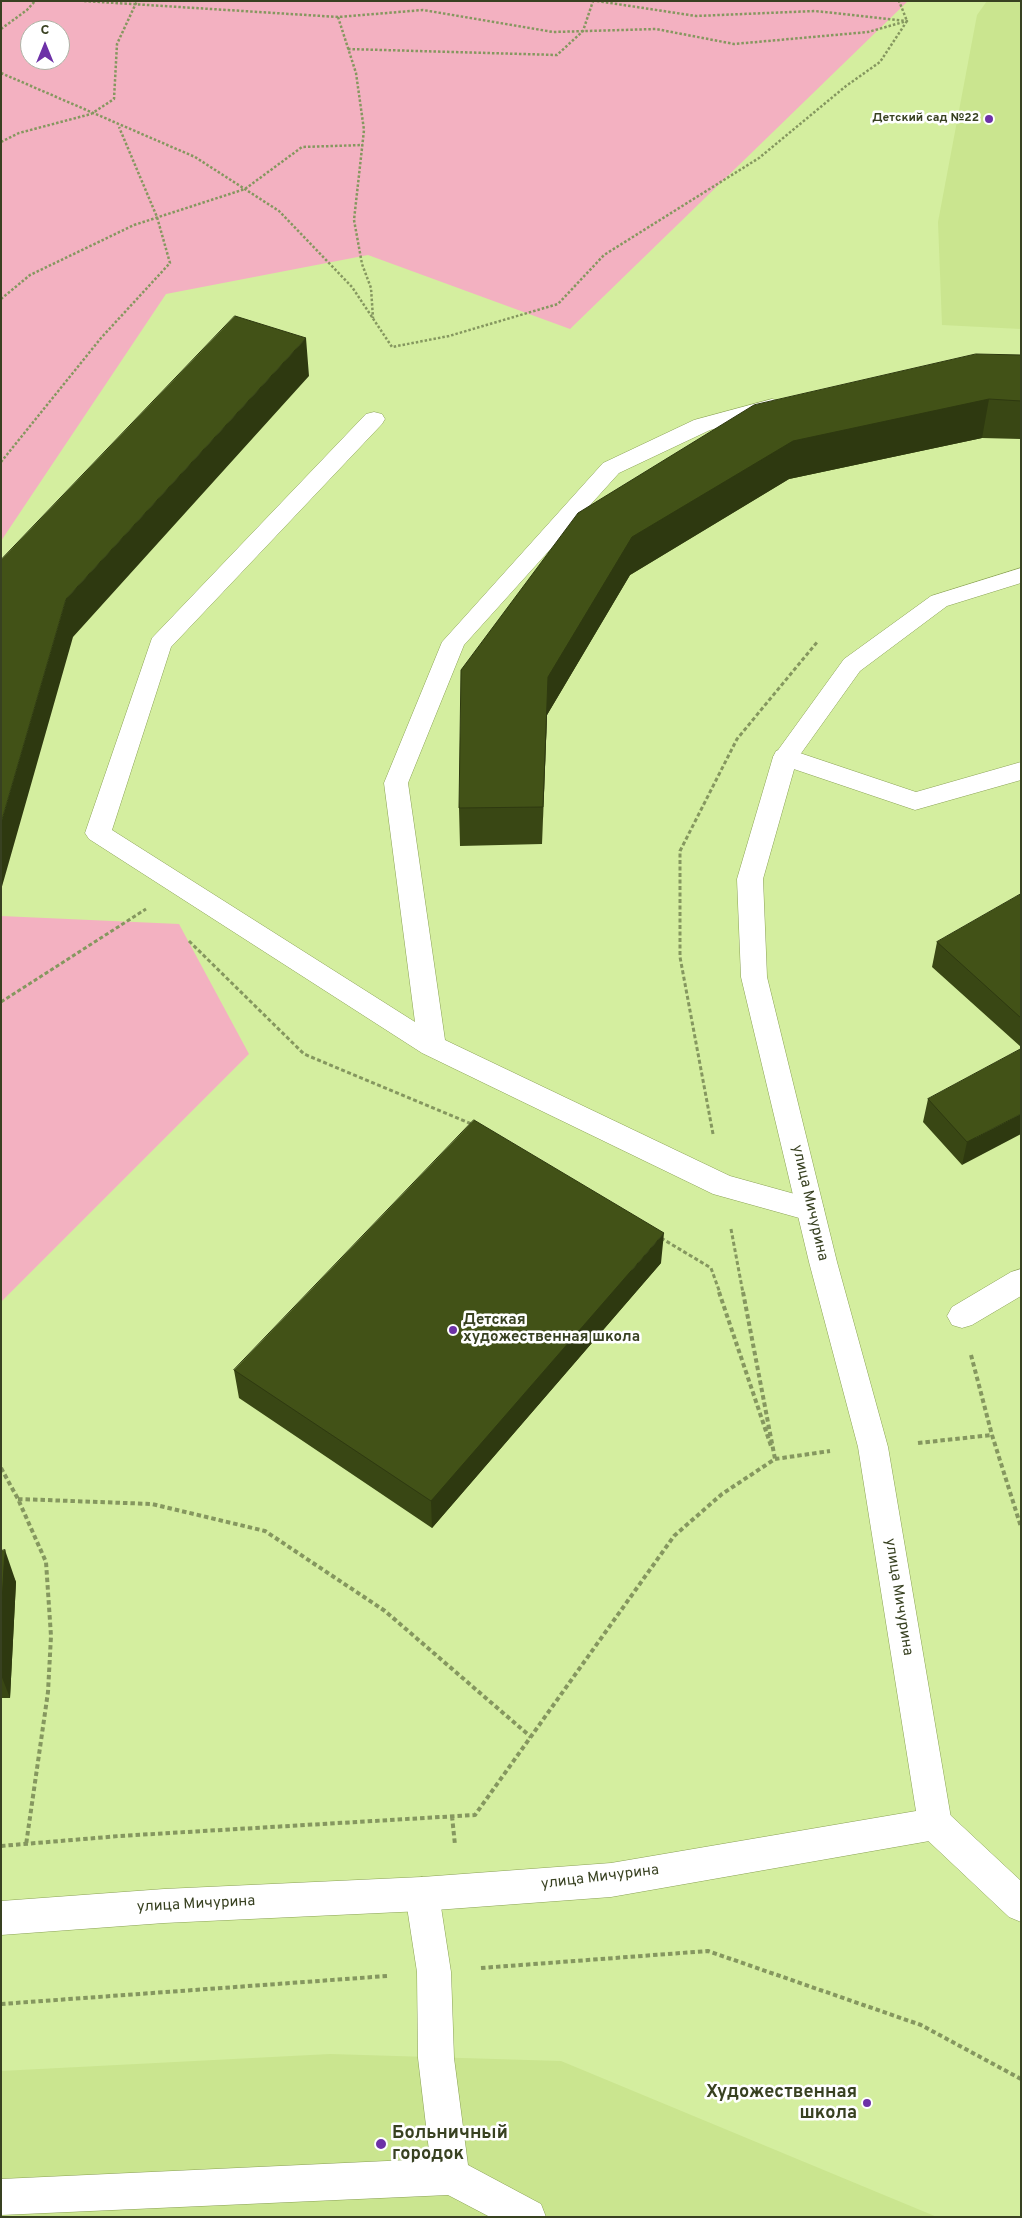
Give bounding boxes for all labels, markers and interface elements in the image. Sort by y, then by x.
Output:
north arrow [20,20,70,70]
text: С [41,22,49,39]
place label: Детский сад №22 [872,112,979,126]
marker: Детский сад №22 [983,113,995,125]
street label: улица Мичурина [787,1143,831,1263]
place label: Детская художественная школа [463,1312,640,1347]
marker: Детская художественная школа [447,1324,459,1336]
street label: улица Мичурина [880,1537,916,1657]
street label: улица Мичурина [540,1862,660,1894]
street label: улица Мичурина [136,1893,256,1917]
place label: Художественная школа [706,2082,857,2124]
marker: Художественная школа [861,2097,873,2109]
place label: Больничный городок [392,2123,508,2166]
marker: Больничный городок [374,2137,388,2151]

